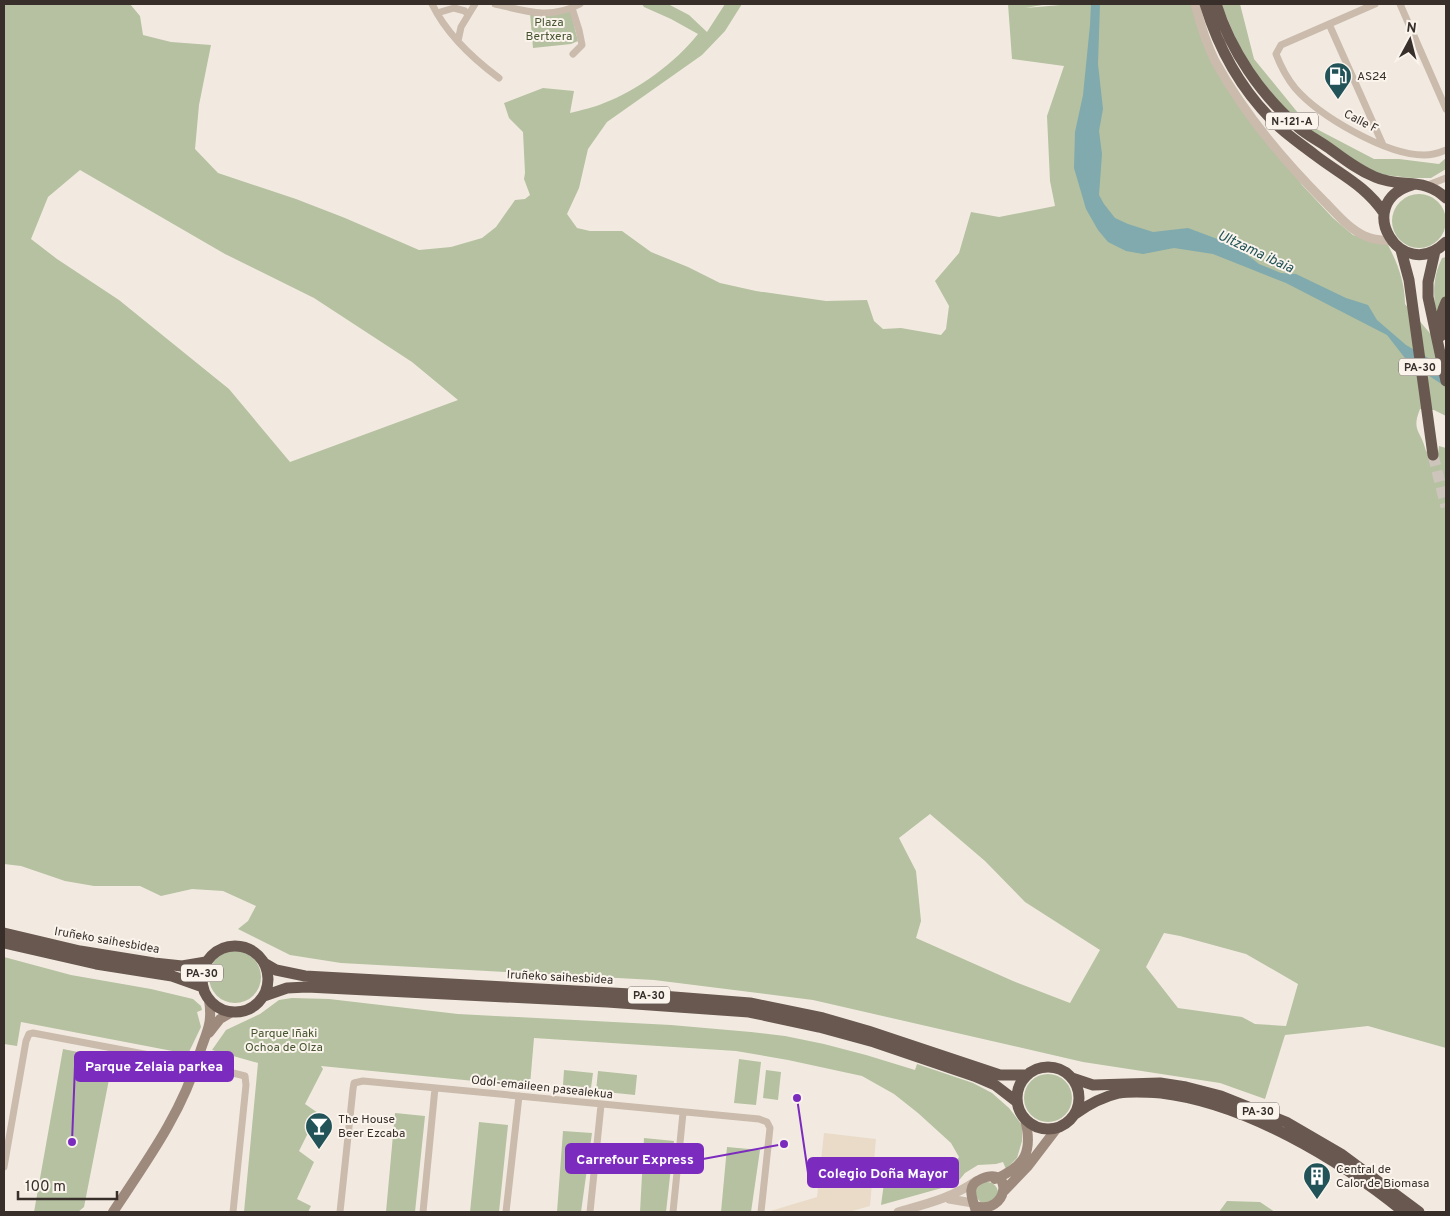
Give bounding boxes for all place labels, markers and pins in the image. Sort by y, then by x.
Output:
fuel station icon: AS24 [1323,61,1353,100]
place label: AS24 [1357,69,1387,85]
callout: Parque Zelaia parkea [75,1052,233,1081]
bar icon: The House Beer Ezcaba [304,1111,334,1150]
place label: The House Beer Ezcaba [338,1112,405,1142]
callout: Carrefour Express [566,1144,703,1173]
callout: Colegio Doña Mayor [808,1158,958,1187]
building icon: Central de Calor de Biomasa [1302,1161,1332,1200]
place label: Central de Calor de Biomasa [1336,1162,1429,1192]

